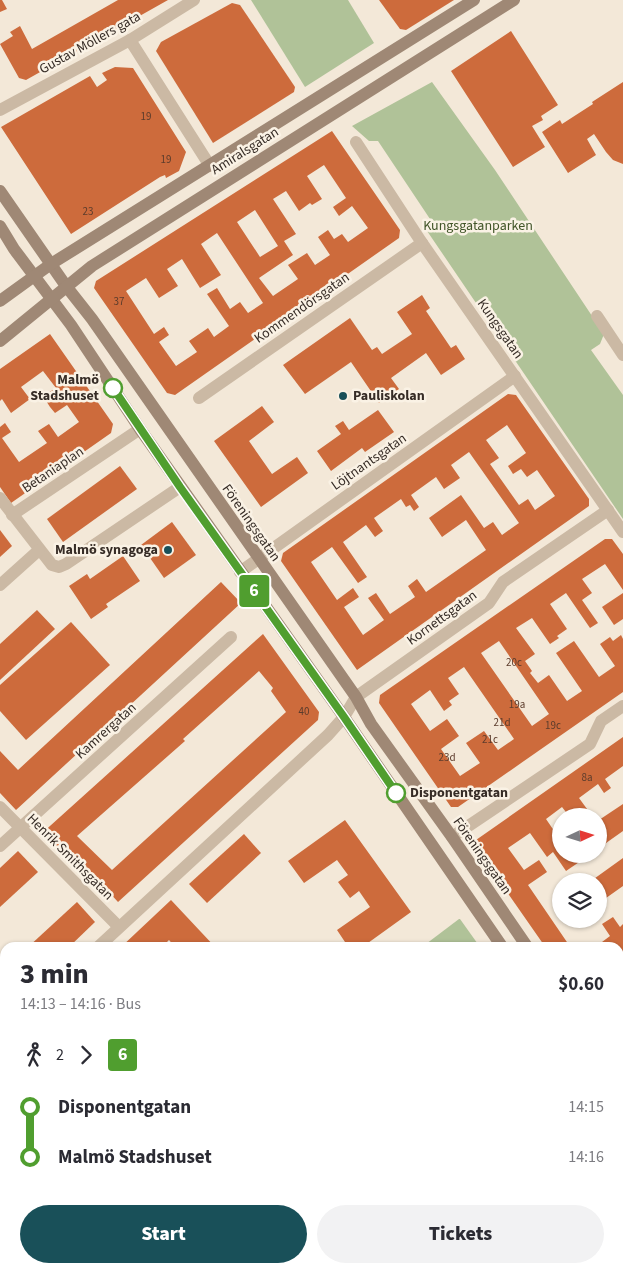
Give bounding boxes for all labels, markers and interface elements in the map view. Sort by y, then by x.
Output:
street label: Gustav Möllers gata [36,7,144,79]
house number: 19 [141,109,151,124]
street label: Amiralsgatan [207,122,283,180]
house number: 19 [161,152,171,167]
house number: 23 [83,204,93,219]
park label: Kungsgatanparken [423,216,533,236]
street label: Kommendörsgatan [250,268,354,348]
house number: 37 [114,294,124,309]
street label: Kungsgatan [472,295,528,363]
place label: Malmö Stadshuset [30,370,100,406]
marker: Malmö Stadshuset [103,378,123,398]
place label: Pauliskolan [353,386,425,406]
marker: Pauliskolan [337,390,349,402]
street label: Löjtnantsgatan [327,429,411,495]
street label: Betaniaplan [18,442,88,498]
street label: Föreningsgatan [217,480,285,566]
place label: Malmö synagoga [55,540,158,560]
marker: Malmö synagoga [162,544,174,556]
line badge: 6 [238,575,270,607]
text: 6 [249,578,259,603]
street label: Kornettsgatan [403,586,481,650]
house number: 20c [506,655,522,670]
house number: 19a [509,697,525,712]
street label: Kamrergatan [71,698,141,764]
house number: 40 [299,704,309,719]
house number: 21d [493,715,511,730]
house number: 19c [545,718,561,733]
house number: 21c [482,732,498,747]
house number: 23d [438,750,456,765]
house number: 8a [581,770,593,785]
marker: Disponentgatan [386,783,406,803]
place label: Disponentgatan [410,783,508,803]
north arrow [552,808,608,862]
map controls [552,808,607,928]
street label: Henrik Smithsgatan [22,809,118,905]
street label: Föreningsgatan [448,813,516,899]
button: layers [552,873,607,928]
text: 3 min [20,954,89,994]
text: $0.60 [558,971,604,998]
text: 14:13 – 14:16 · Bus [20,993,141,1015]
icon: walk [20,1041,48,1069]
icon: forward [72,1041,100,1069]
text: 6 [118,1042,127,1067]
text: 2 [56,1044,64,1066]
text: Disponentgatan [58,1094,191,1121]
text: 14:15 [568,1096,604,1118]
text: Malmö Stadshuset [58,1144,212,1171]
text: 14:16 [568,1146,604,1168]
button: Start [20,1205,307,1263]
button: Tickets [317,1205,604,1263]

